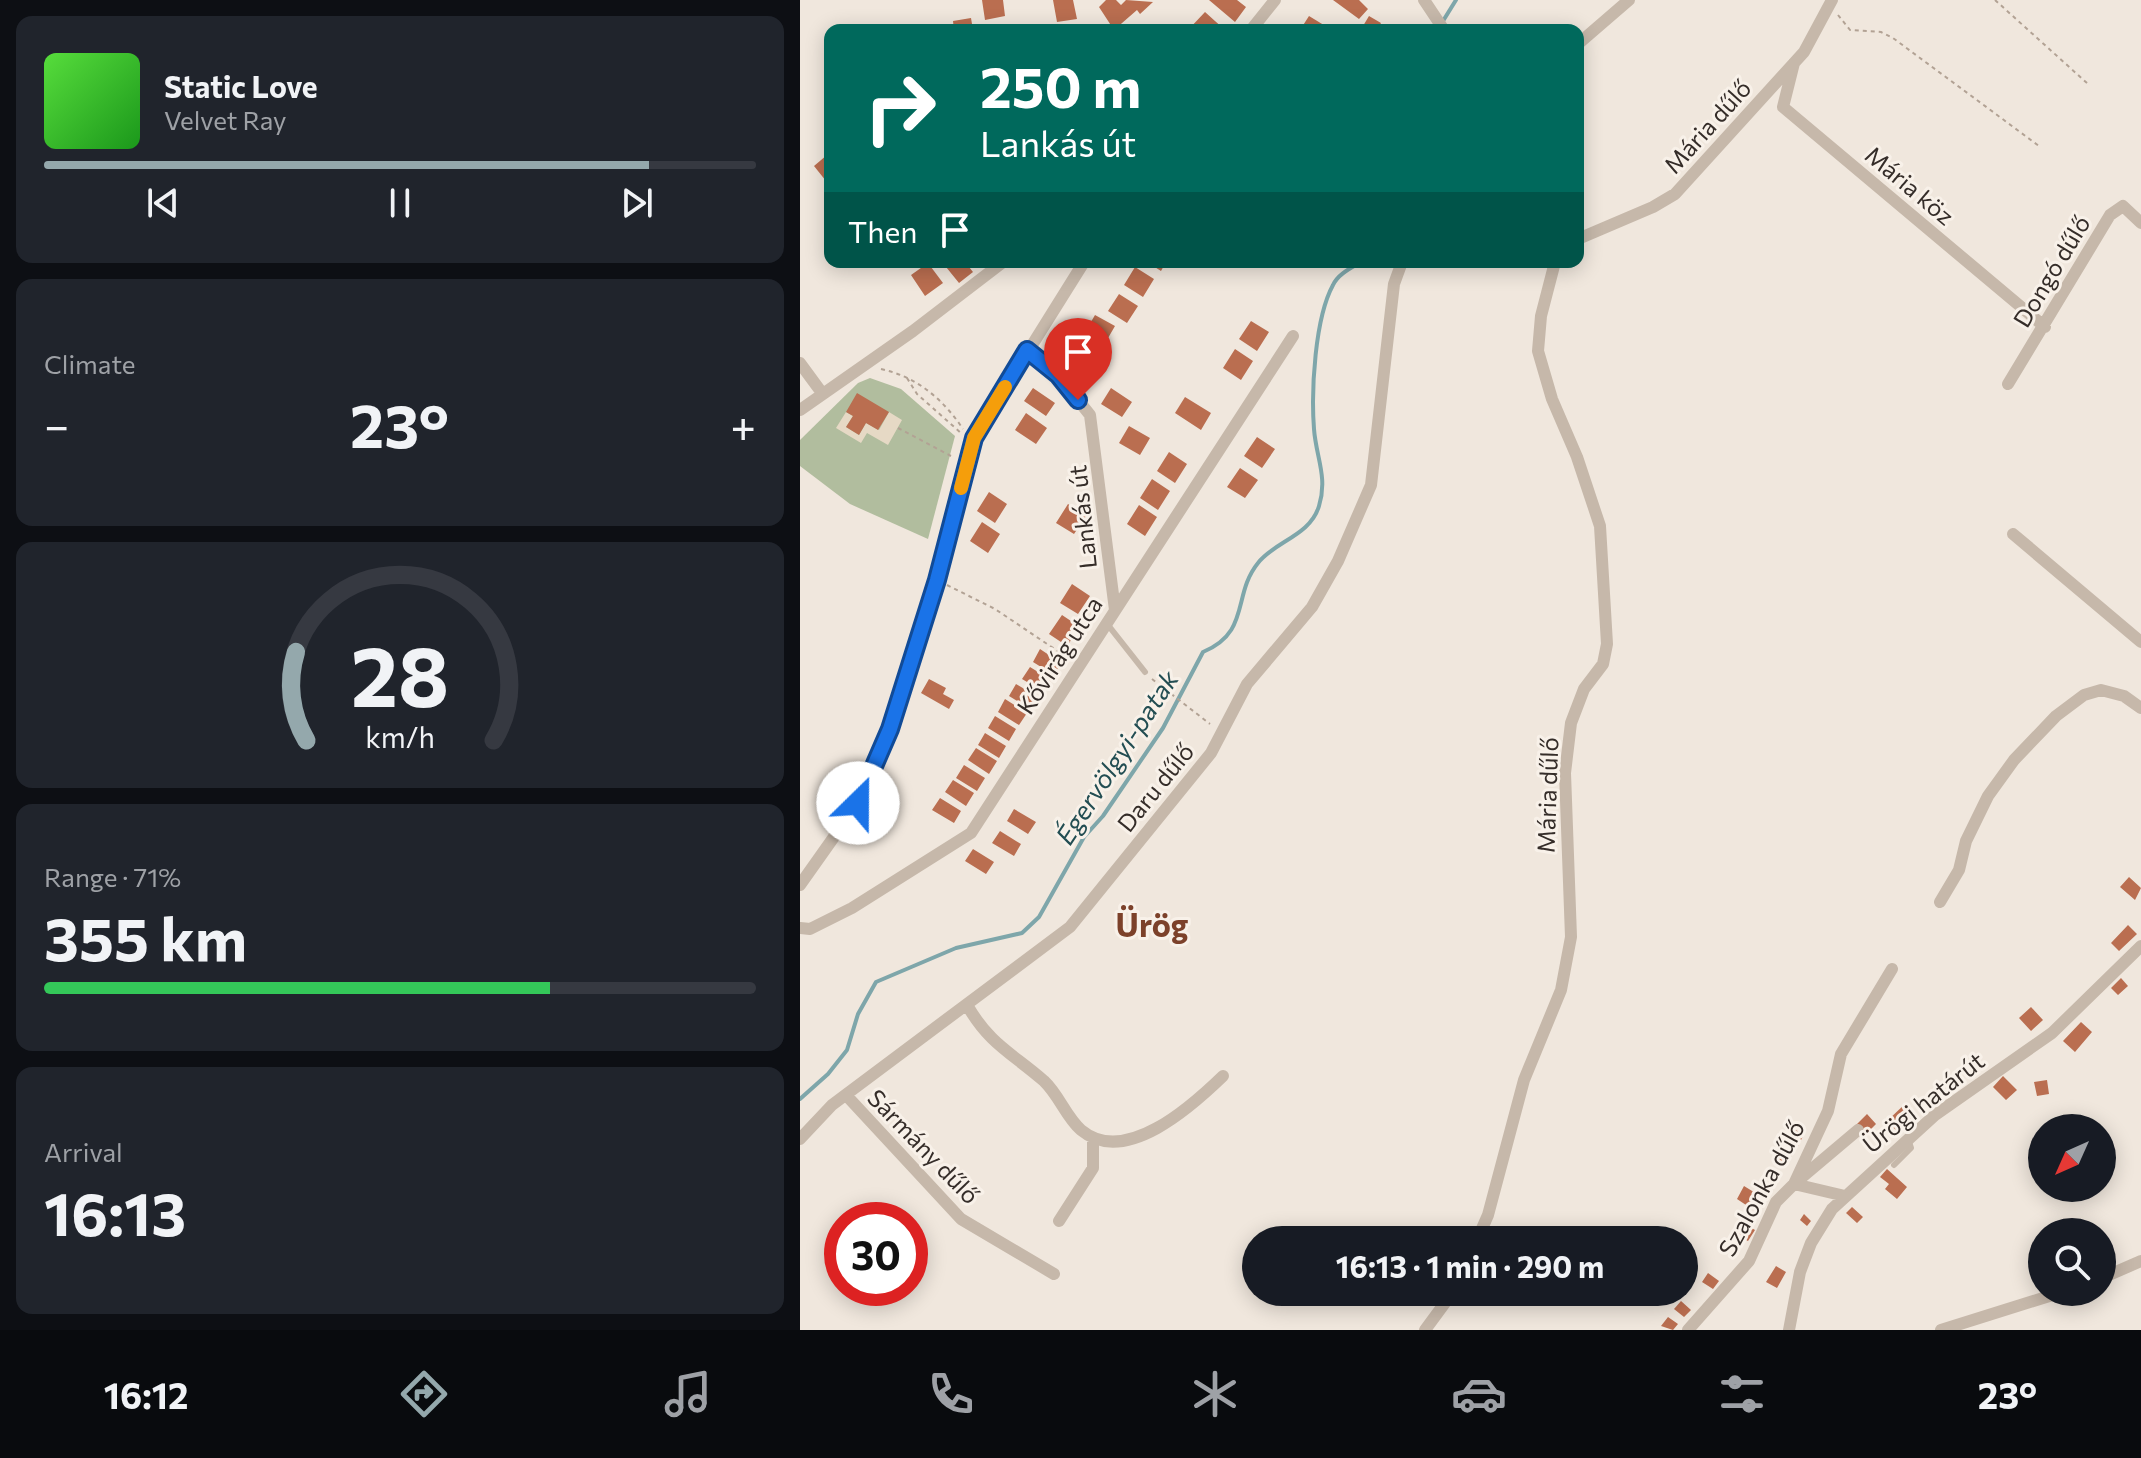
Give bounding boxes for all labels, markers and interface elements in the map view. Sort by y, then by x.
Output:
text: 250 m [980,51,1141,120]
icon: right [848,56,952,160]
text: Static Love [164,67,318,104]
street label: Mária dűlő [1657,73,1757,179]
text: Velvet Ray [164,104,287,135]
text: Lankás út [980,120,1136,164]
street label: Mária köz [1860,140,1960,230]
icon: previous [141,181,185,225]
icon: pause [378,181,422,225]
icon: next [615,181,659,225]
icon: arrive [933,208,977,252]
street label: Dongó dűlő [2006,210,2096,332]
text: Then [848,212,917,249]
pin [1044,318,1112,400]
icon: arrive [1056,330,1100,374]
text: Climate [44,348,136,379]
text: 23° [350,387,449,460]
text: − [44,397,69,451]
text: + [730,397,756,451]
street label: Lankás út [1062,463,1102,570]
street label: Kővirág utca [1010,591,1108,719]
text: 28 [351,622,449,724]
water label: Égervölgyi-patak [1048,663,1184,850]
text: km/h [365,719,435,754]
street label: Daru dűlő [1111,737,1199,837]
street label: Mária dűlő [1530,737,1564,853]
position arrow [816,761,900,845]
text: Range · 71% [44,861,181,892]
text: 355 km [44,900,247,973]
district label: Ürög [1116,904,1189,944]
street label: Ürögi határút [1856,1045,1990,1158]
street label: Sármány dűlő [862,1083,986,1209]
north arrow [2028,1114,2116,1202]
map controls [2028,1114,2116,1306]
street label: Szalonka dűlő [1712,1115,1810,1261]
text: Arrival [44,1136,123,1167]
text: 16:13 [44,1175,186,1248]
speed limit sign: 30 [824,1202,928,1306]
button: search [2028,1218,2116,1306]
text: 16:13 · 1 min · 290 m [1336,1247,1604,1284]
icon: directions [396,1366,452,1422]
icon: music [660,1366,716,1422]
icon: phone [923,1366,979,1422]
icon: climate [1187,1366,1243,1422]
icon: car [1451,1366,1507,1422]
icon: filters [1714,1366,1770,1422]
text: 16:12 [104,1372,189,1416]
text: 23° [1978,1372,2037,1416]

